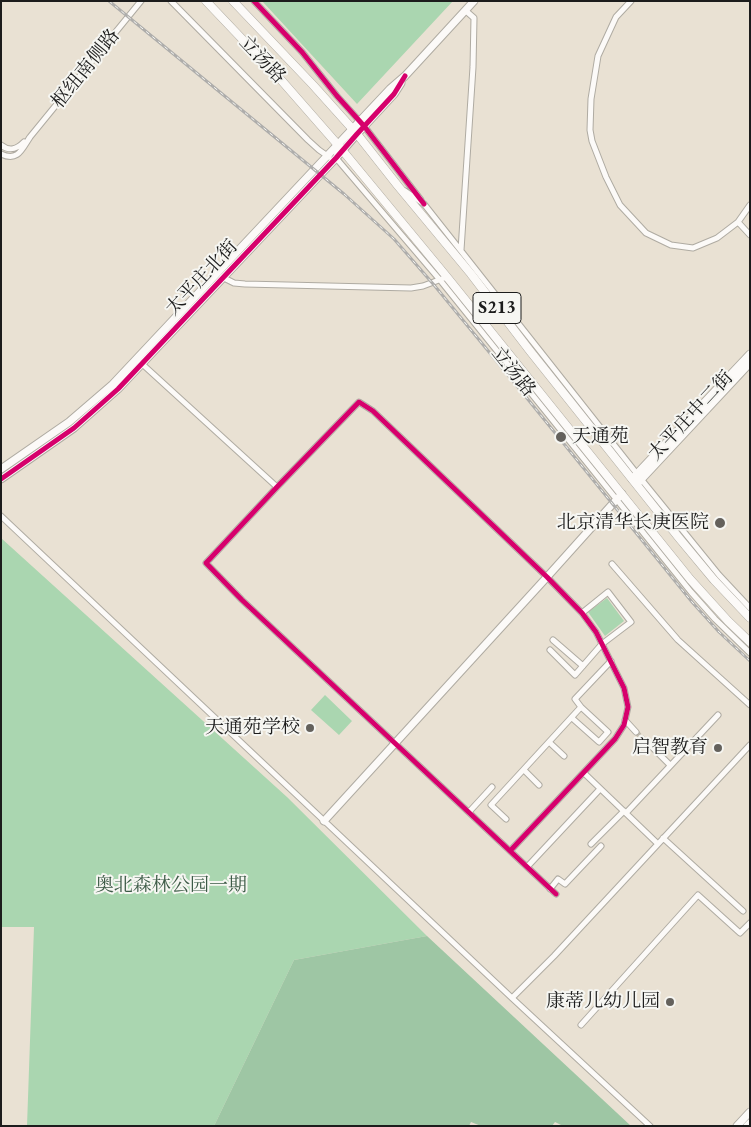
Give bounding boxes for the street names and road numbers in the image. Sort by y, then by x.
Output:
street label: 枢纽南侧路 [47,25,125,113]
street label: 立汤路 [234,32,290,88]
street label: 太平庄北街 [161,235,243,321]
road number: S213 [473,292,521,324]
street label: 立汤路 [486,343,540,401]
street label: 太平庄中二街 [644,367,738,465]

